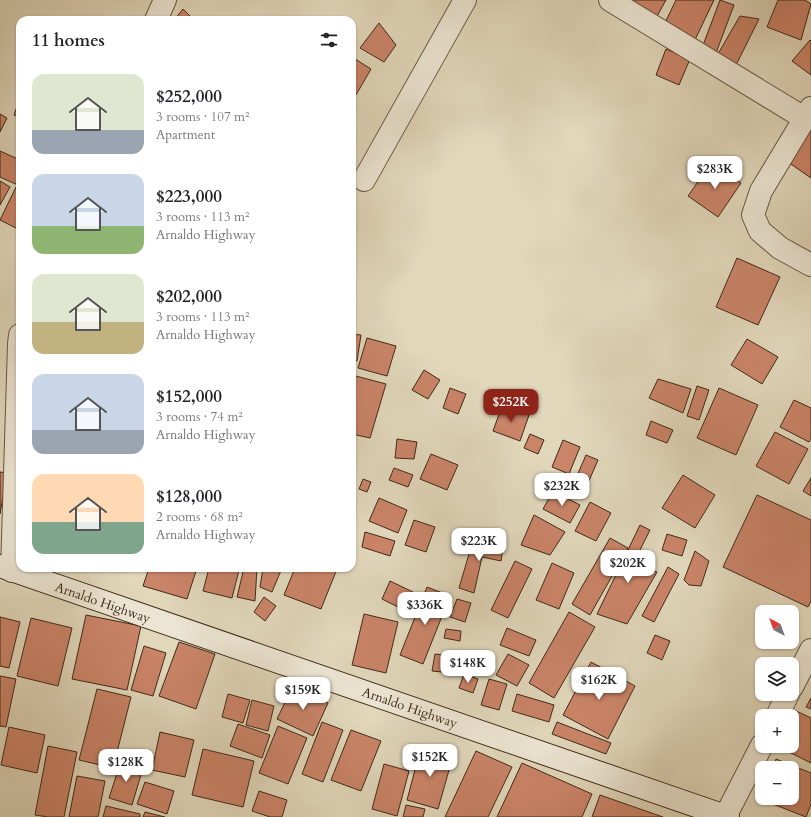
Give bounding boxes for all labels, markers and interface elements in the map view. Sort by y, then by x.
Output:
text: 11 homes [32,29,105,52]
icon: filters [318,29,340,51]
text: $252,000 [156,85,222,108]
icon: home [64,90,112,138]
text: 3 rooms · 107 m² [156,108,249,126]
text: Apartment [156,126,215,144]
pin: $283K [687,156,743,190]
text: $283K [696,160,734,178]
text: $223,000 [156,185,222,208]
icon: home [64,190,112,238]
text: 3 rooms · 113 m² [156,208,249,226]
text: Arnaldo Highway [156,226,256,244]
text: $202,000 [156,285,222,308]
icon: home [64,290,112,338]
text: 3 rooms · 113 m² [156,308,249,326]
text: Arnaldo Highway [156,326,256,344]
text: $152,000 [156,385,222,408]
pin: $252K [483,389,539,423]
icon: home [64,390,112,438]
text: $252K [492,393,530,411]
text: 3 rooms · 74 m² [156,408,243,426]
text: Arnaldo Highway [156,426,256,444]
pin: $232K [534,473,590,507]
text: $232K [543,477,581,495]
text: $128,000 [156,485,222,508]
icon: home [64,490,112,538]
text: 2 rooms · 68 m² [156,508,243,526]
text: Arnaldo Highway [156,526,256,544]
pin: $223K [451,528,507,562]
text: $223K [460,532,498,550]
pin: $202K [600,550,656,584]
text: $202K [609,554,647,572]
street label: Arnaldo Highway [53,578,153,628]
pin: $336K [397,592,453,626]
text: $336K [406,596,444,614]
north arrow [755,605,799,649]
map controls [755,605,799,805]
pin: $148K [440,650,496,684]
text: $148K [449,654,487,672]
button: layers [755,657,799,701]
pin: $162K [571,667,627,701]
text: $162K [580,671,618,689]
pin: $159K [275,677,331,711]
text: $159K [284,681,322,699]
street label: Arnaldo Highway [360,683,460,733]
button: + [755,709,799,753]
pin: $152K [402,744,458,778]
text: $152K [411,748,449,766]
pin: $128K [98,749,154,783]
text: $128K [107,753,145,771]
button: − [755,761,799,805]

